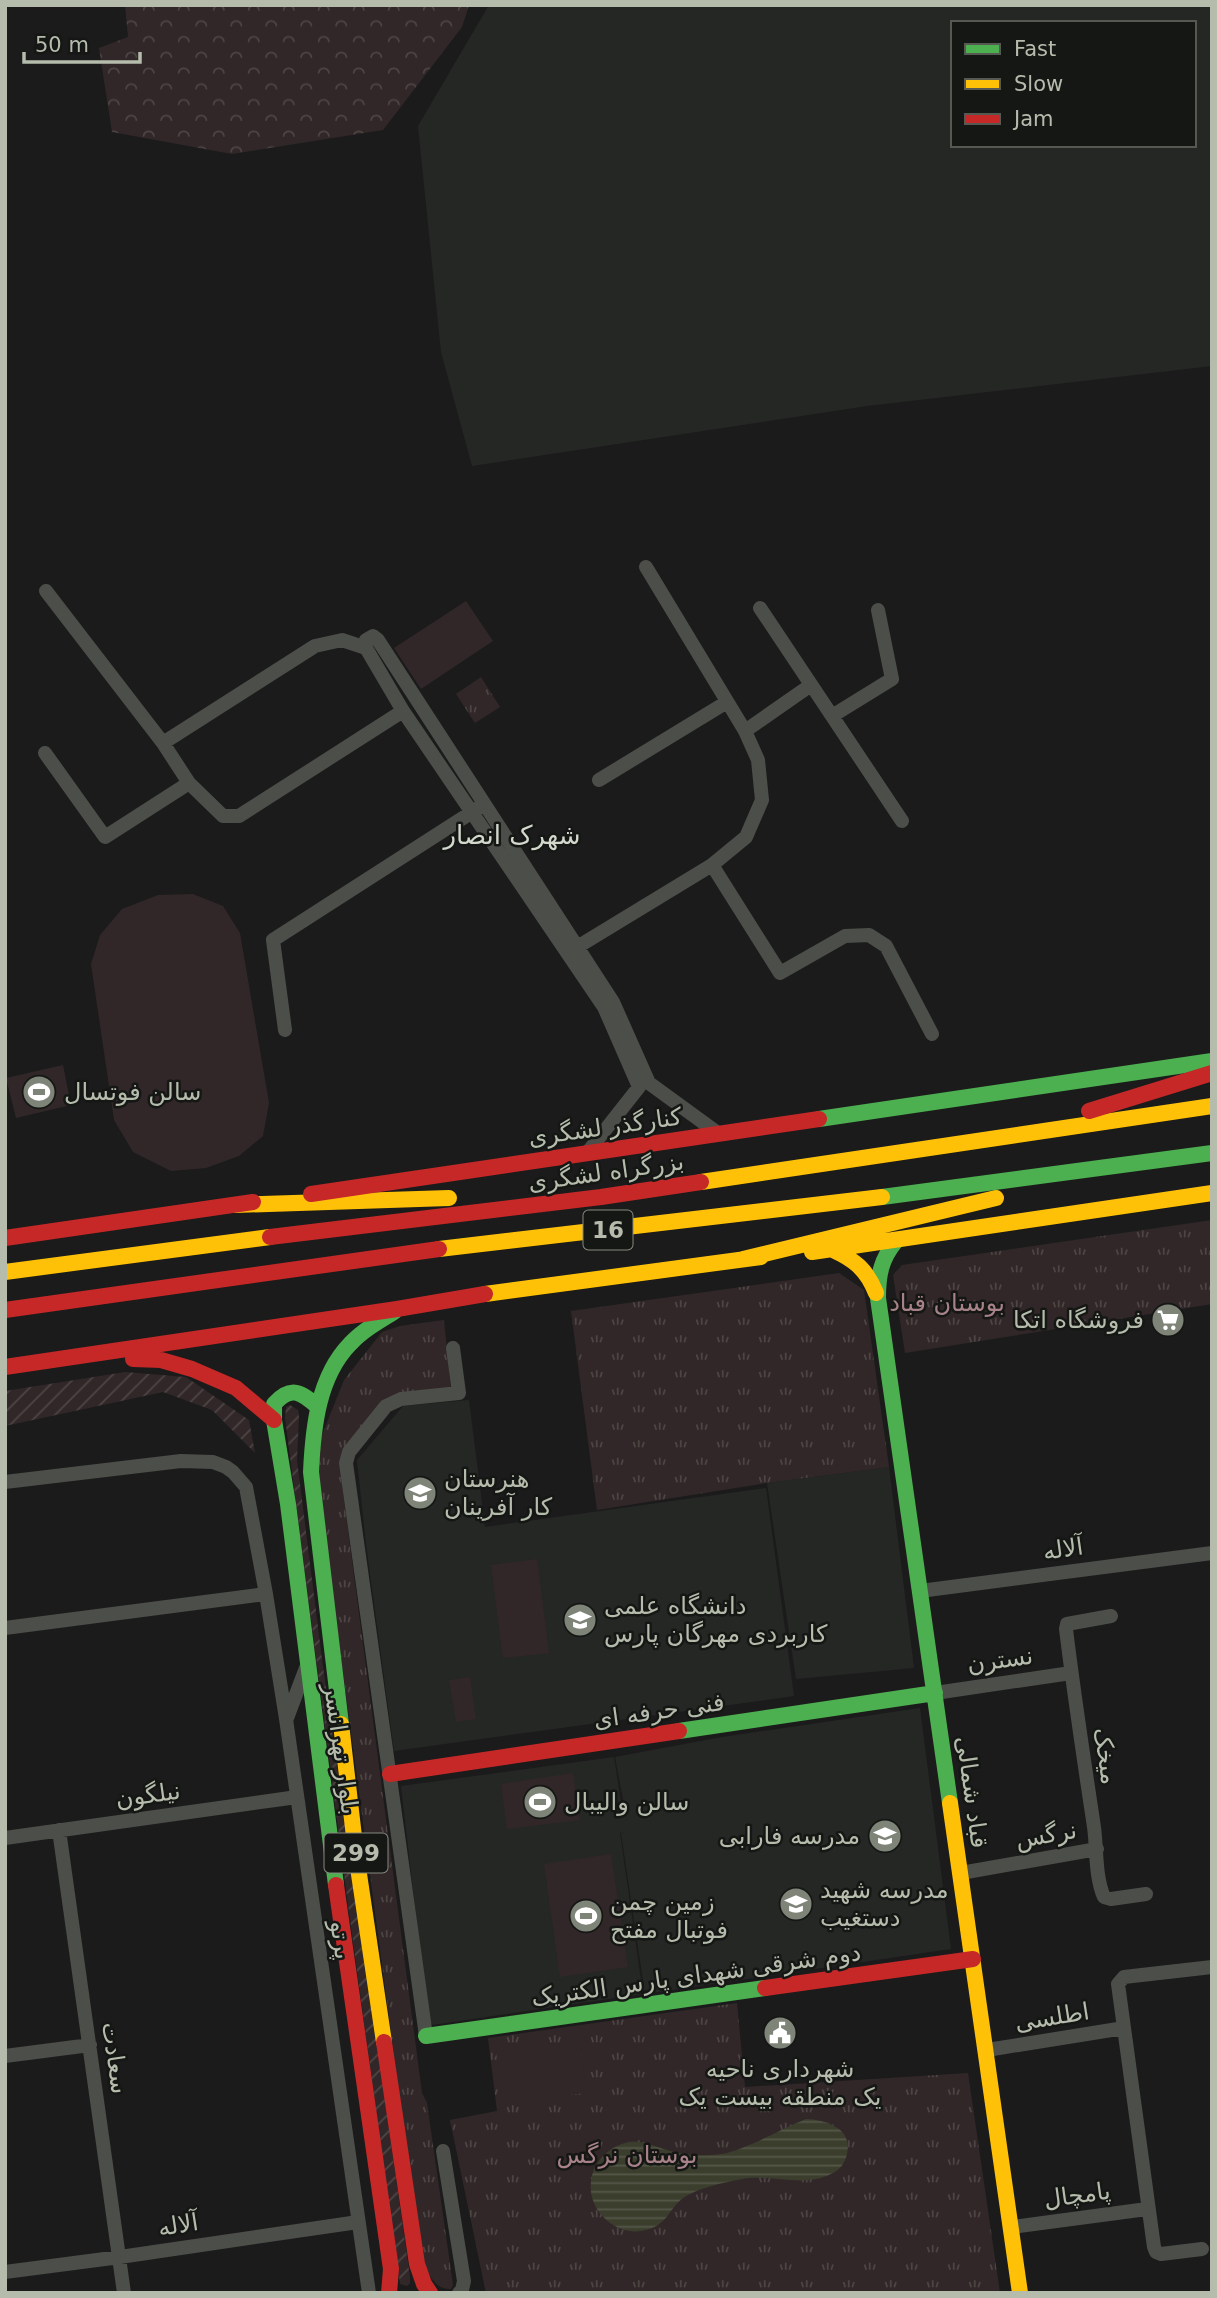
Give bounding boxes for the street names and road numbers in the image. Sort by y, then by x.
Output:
street label: کنارگذر لشگری [526,1102,684,1152]
street label: بزرگراه لشگری [526,1147,686,1197]
road number: 16 [584,1210,632,1250]
street label: آلاله [1041,1531,1086,1566]
street label: نسترن [965,1642,1035,1678]
street label: بلوار تهرانسر [318,1681,364,1816]
street label: فنی حرفه ای [592,1688,726,1734]
street label: میخک [1088,1726,1124,1786]
street label: قباد شمالی [950,1734,994,1850]
street label: نیلگون [114,1777,182,1813]
street label: نرگس [1013,1816,1079,1854]
road number: 299 [324,1834,388,1872]
street label: پرتو [324,1918,358,1961]
street label: دوم شرقی شهدای پارس الکتریک [529,1938,863,2012]
street label: اطلسی [1013,1997,1091,2037]
street label: سعادت [96,2020,134,2096]
street label: پامچال [1042,2176,1112,2214]
street label: آلاله [156,2207,202,2242]

